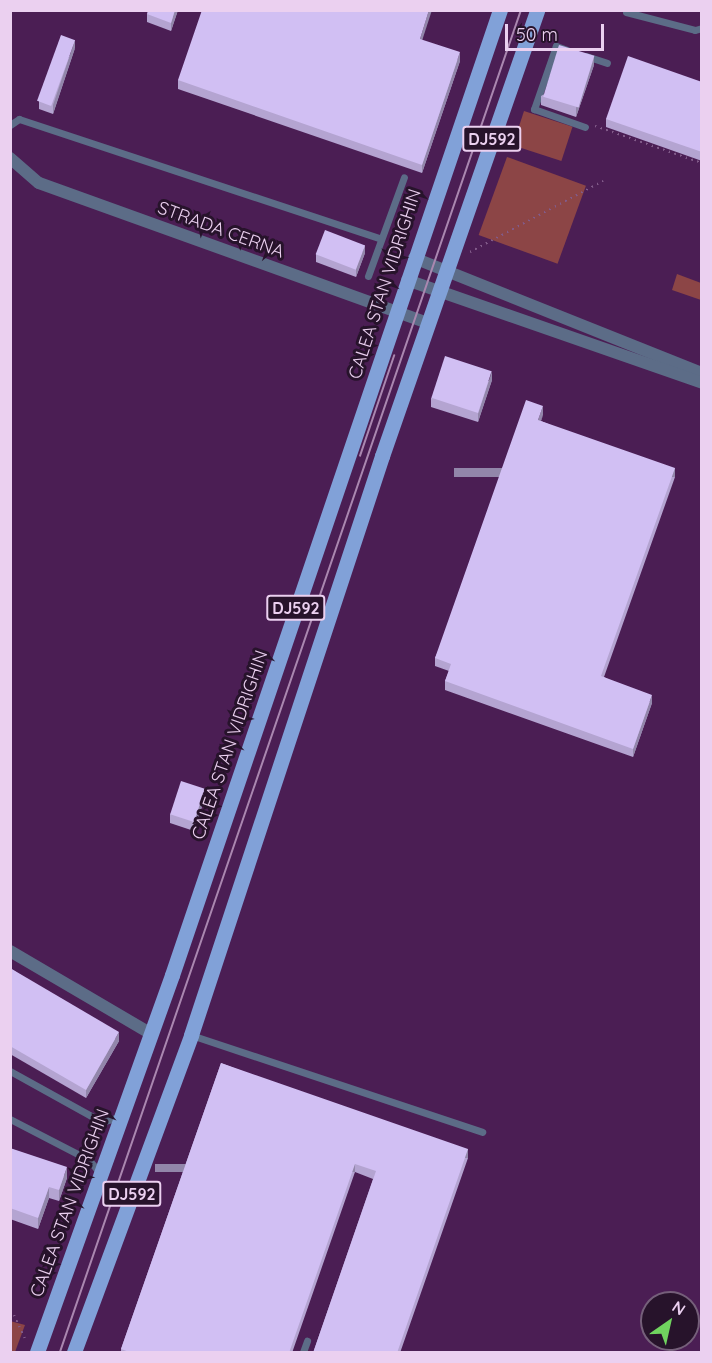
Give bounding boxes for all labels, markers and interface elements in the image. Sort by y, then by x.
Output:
scale bar [508,12,607,50]
text: 50 m [516,23,558,46]
road number: DJ592 [462,126,522,152]
street label: CALEA STAN VIDRIGHIN [344,186,426,382]
street label: STRADA CERNA [155,197,287,263]
road number: DJ592 [266,595,326,621]
street label: CALEA STAN VIDRIGHIN [187,648,273,842]
street label: CALEA STAN VIDRIGHIN [26,1106,114,1300]
road number: DJ592 [102,1181,162,1207]
north arrow [640,1291,700,1351]
text: N [668,1296,689,1319]

